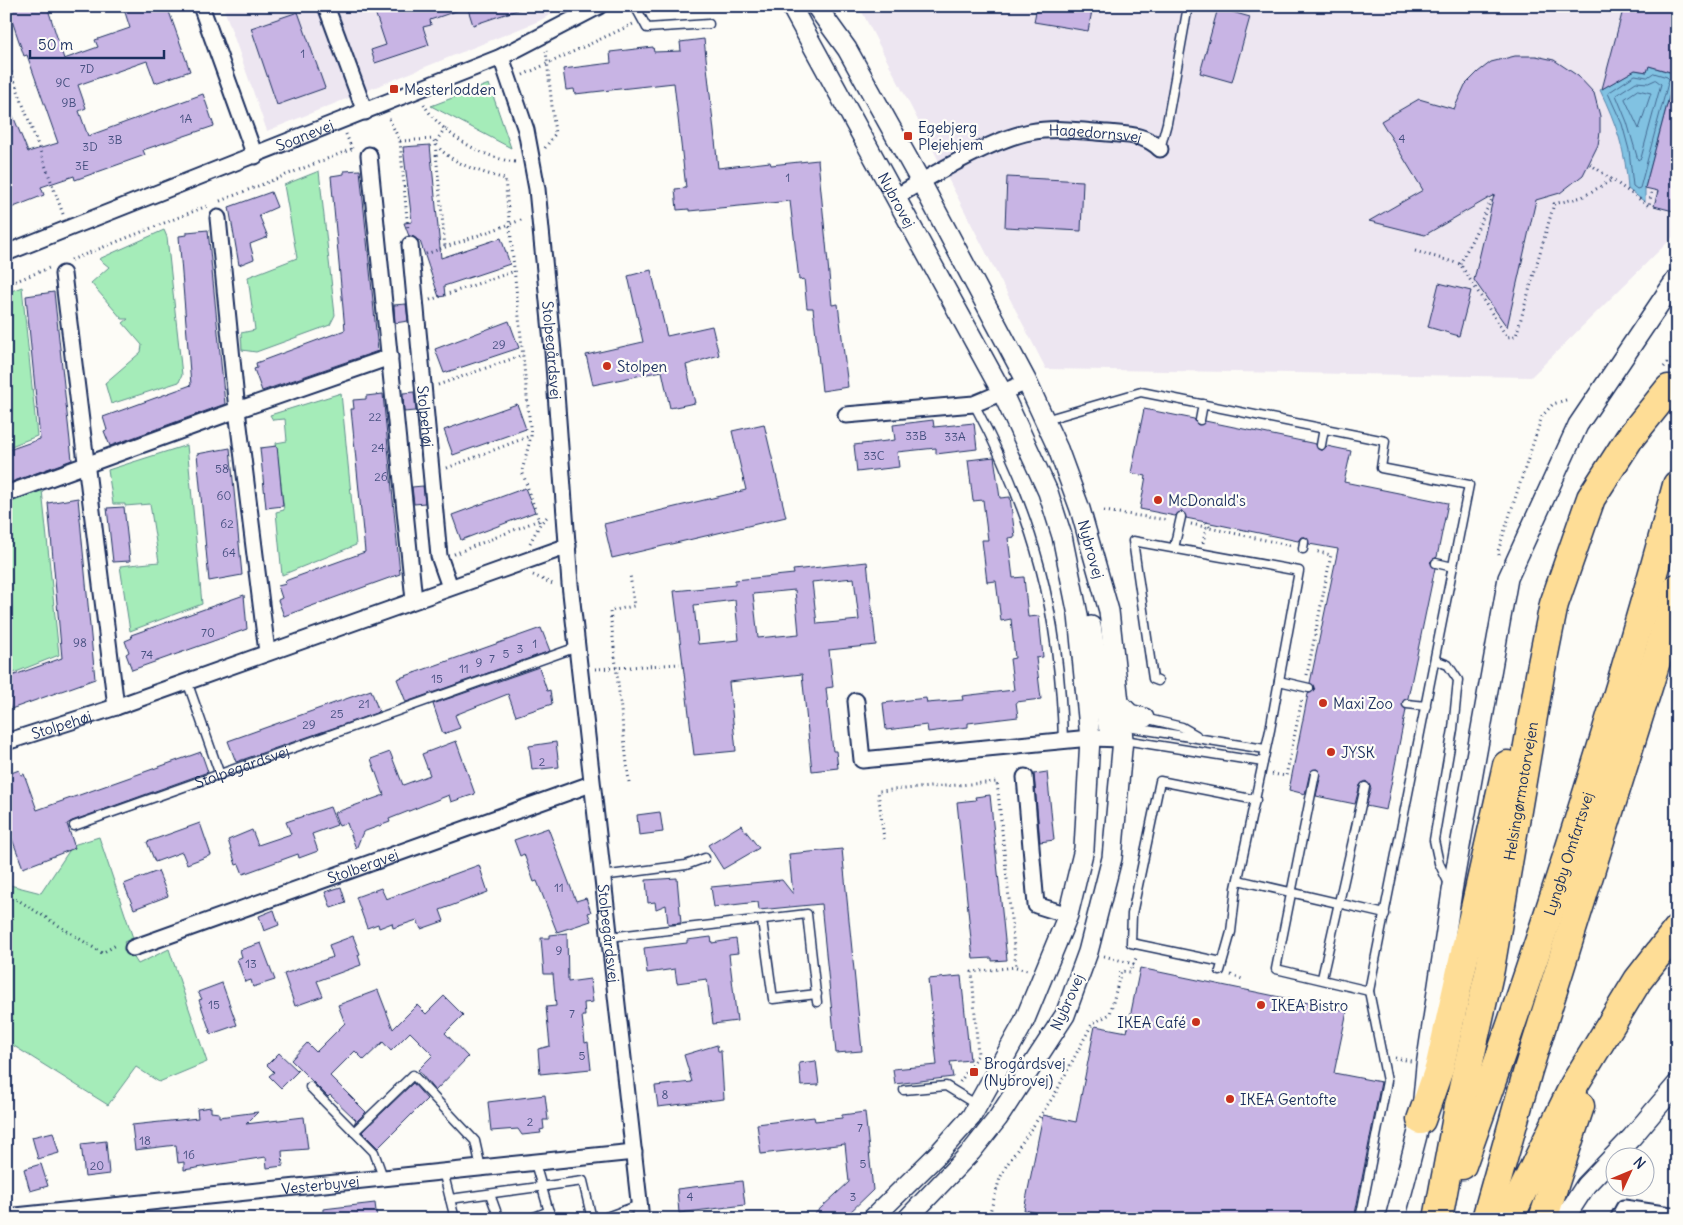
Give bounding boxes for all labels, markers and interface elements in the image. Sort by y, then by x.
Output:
scale bar [30,28,164,60]
text: 50 m [38,35,73,54]
house number: 1 [301,46,305,61]
house number: 7D [80,61,94,76]
house number: 9C [56,75,71,90]
place label: Mesterlodden [404,80,497,99]
marker: Mesterlodden [388,83,400,95]
house number: 9B [62,95,77,110]
house number: 1A [180,111,193,126]
street label: Sognevej [273,115,336,155]
place label: Egebjerg Plejehjem [918,118,983,154]
street label: Hagedornsvej [1048,120,1144,147]
marker: Egebjerg Plejehjem [902,130,914,142]
house number: 4 [1399,131,1406,146]
house number: 3B [108,132,122,147]
house number: 3D [82,139,98,154]
house number: 3E [75,158,89,173]
street label: Nybrovej [874,169,920,231]
house number: 1 [786,170,790,185]
street label: Stolpegårdsvej [539,300,566,400]
house number: 29 [492,337,506,352]
place label: Stolpen [617,357,668,376]
marker: Stolpen [601,360,613,372]
street label: Stolpehøj [414,384,438,448]
house number: 22 [368,409,382,424]
house number: 33B [905,428,927,443]
house number: 33A [944,429,966,444]
house number: 24 [371,440,385,455]
house number: 33C [863,448,885,463]
house number: 58 [215,461,229,476]
house number: 26 [374,469,388,484]
house number: 60 [217,488,232,503]
place label: McDonald's [1168,491,1246,510]
marker: McDonald's [1152,494,1164,506]
house number: 62 [220,516,234,531]
street label: Nybrovej [1074,518,1109,581]
house number: 64 [222,545,236,560]
house number: 70 [201,625,215,640]
house number: 98 [73,635,87,650]
house number: 1 [533,636,537,651]
house number: 3 [517,641,524,656]
house number: 5 [503,646,510,661]
house number: 74 [141,647,153,662]
house number: 7 [489,651,495,666]
house number: 9 [476,655,483,670]
house number: 11 [459,661,469,676]
house number: 15 [431,671,443,686]
place label: Maxi Zoo [1333,694,1393,713]
house number: 21 [358,696,370,711]
marker: Maxi Zoo [1317,697,1329,709]
street label: Stolpehøj [29,706,94,743]
house number: 25 [330,706,344,721]
house number: 29 [302,717,316,732]
street label: Helsingørmotorvejen [1499,720,1541,862]
street label: Stolpegårdsvej [192,741,291,792]
place label: JYSK [1341,743,1375,762]
marker: JYSK [1325,746,1337,758]
house number: 2 [539,754,546,769]
street label: Lyngby Omfartsvej [1539,789,1597,918]
street label: Stolbergvej [324,844,401,887]
house number: 11 [554,880,564,895]
street label: Stolpegårdsvej [594,883,624,983]
house number: 9 [556,943,563,958]
house number: 13 [245,956,257,971]
street label: Nybrovej [1046,971,1088,1033]
place label: IKEA Bistro [1271,996,1348,1015]
house number: 15 [208,997,220,1012]
marker: IKEA Bistro [1255,999,1267,1011]
house number: 7 [569,1006,575,1021]
place label: IKEA Café [1117,1013,1186,1032]
marker: IKEA Café [1190,1016,1202,1028]
house number: 5 [579,1048,586,1063]
place label: Brogårdsvej (Nybrovej) [984,1054,1065,1090]
marker: Brogårdsvej (Nybrovej) [968,1066,980,1078]
house number: 8 [662,1087,669,1102]
place label: IKEA Gentofte [1240,1090,1336,1109]
marker: IKEA Gentofte [1224,1093,1236,1105]
house number: 2 [527,1114,534,1129]
house number: 7 [857,1120,863,1135]
house number: 18 [139,1133,151,1148]
house number: 16 [183,1147,195,1162]
north arrow [1606,1148,1656,1198]
text: N [1630,1153,1649,1173]
house number: 5 [860,1156,867,1171]
house number: 20 [90,1158,104,1173]
street label: Vesterbyvej [280,1171,360,1198]
house number: 4 [687,1189,694,1204]
house number: 3 [850,1189,857,1204]

